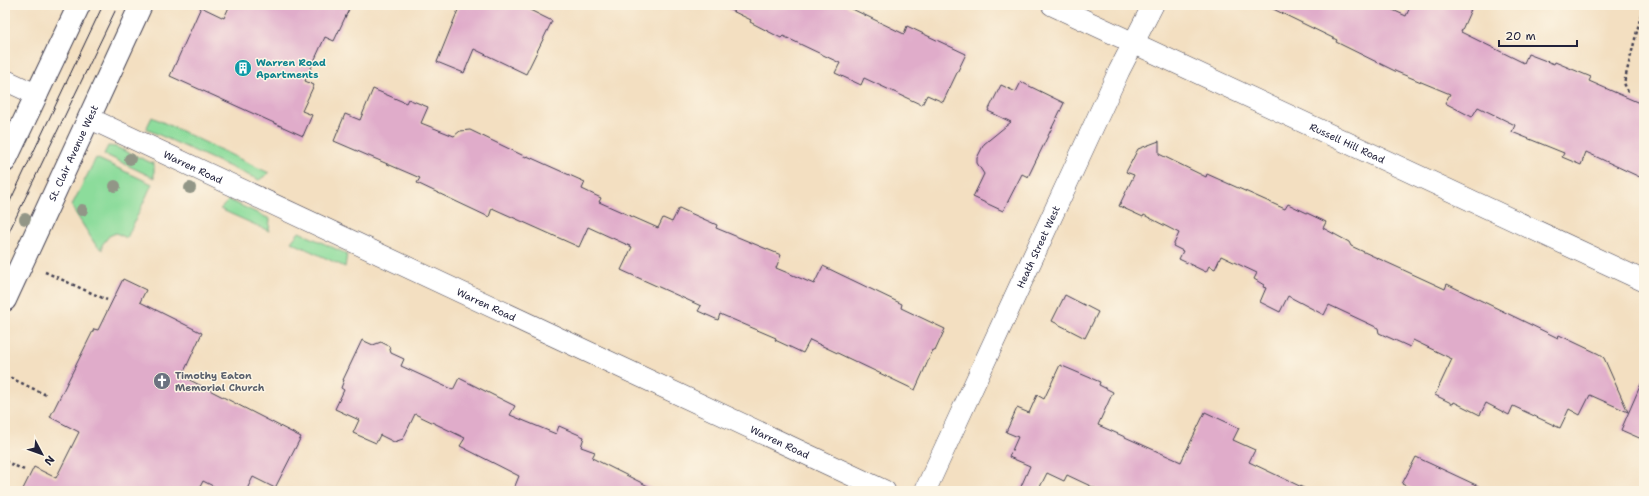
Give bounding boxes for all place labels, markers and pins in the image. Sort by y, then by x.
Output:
place label: Warren Road Apartments [256,56,326,81]
building icon: Warren Road Apartments [233,58,253,78]
place label: Timothy Eaton Memorial Church [175,369,265,394]
church icon: Timothy Eaton Memorial Church [152,371,172,391]

